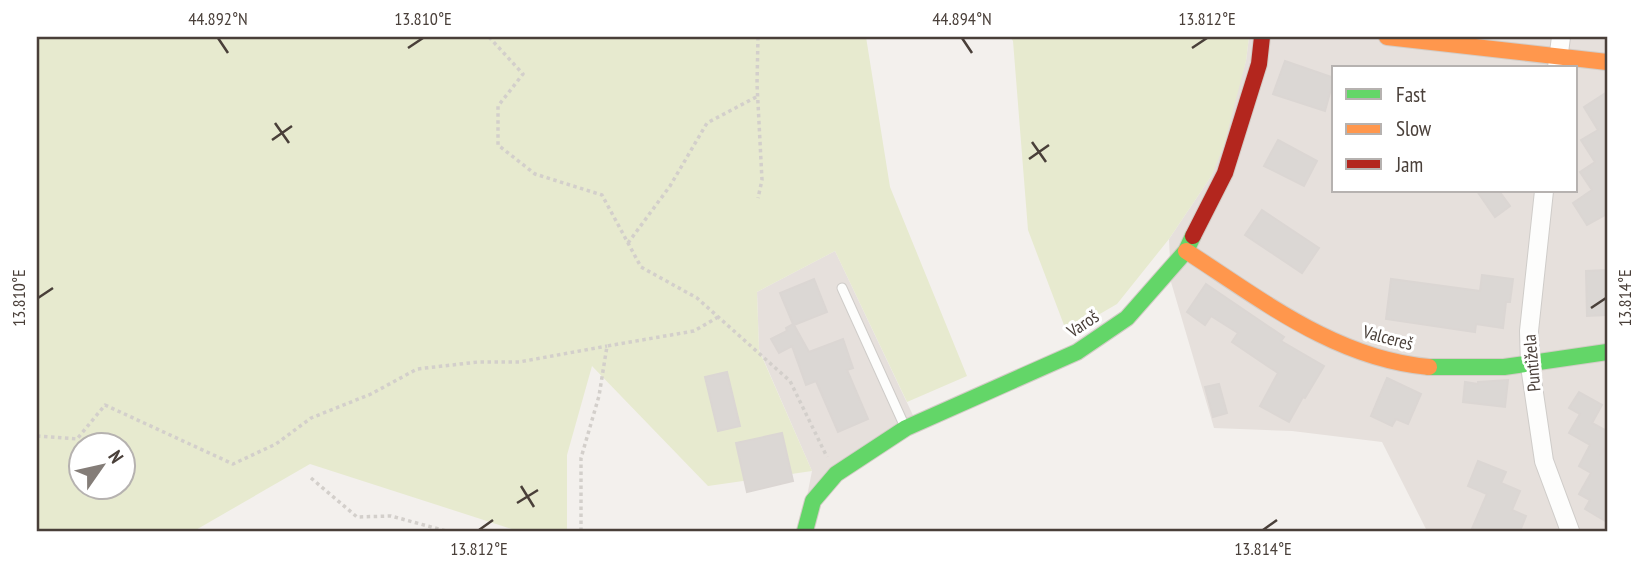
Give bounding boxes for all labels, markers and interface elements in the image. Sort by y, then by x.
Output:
text: 44.892°N [188,7,248,30]
text: 13.810°E [394,7,452,30]
text: 44.894°N [932,7,992,30]
text: 13.812°E [1178,7,1236,30]
legend [1332,66,1578,192]
text: Fast [1396,81,1426,108]
text: Slow [1396,115,1432,142]
text: Jam [1395,151,1423,178]
text: 13.810°E [7,269,30,327]
text: 13.814°E [1613,269,1636,327]
street label: Varoš [1062,305,1103,343]
street label: Valcereš [1360,320,1416,355]
street label: Puntižela [1518,334,1545,393]
north arrow [66,432,136,502]
text: N [103,446,129,467]
text: 13.812°E [450,537,508,560]
text: 13.814°E [1234,537,1292,560]

